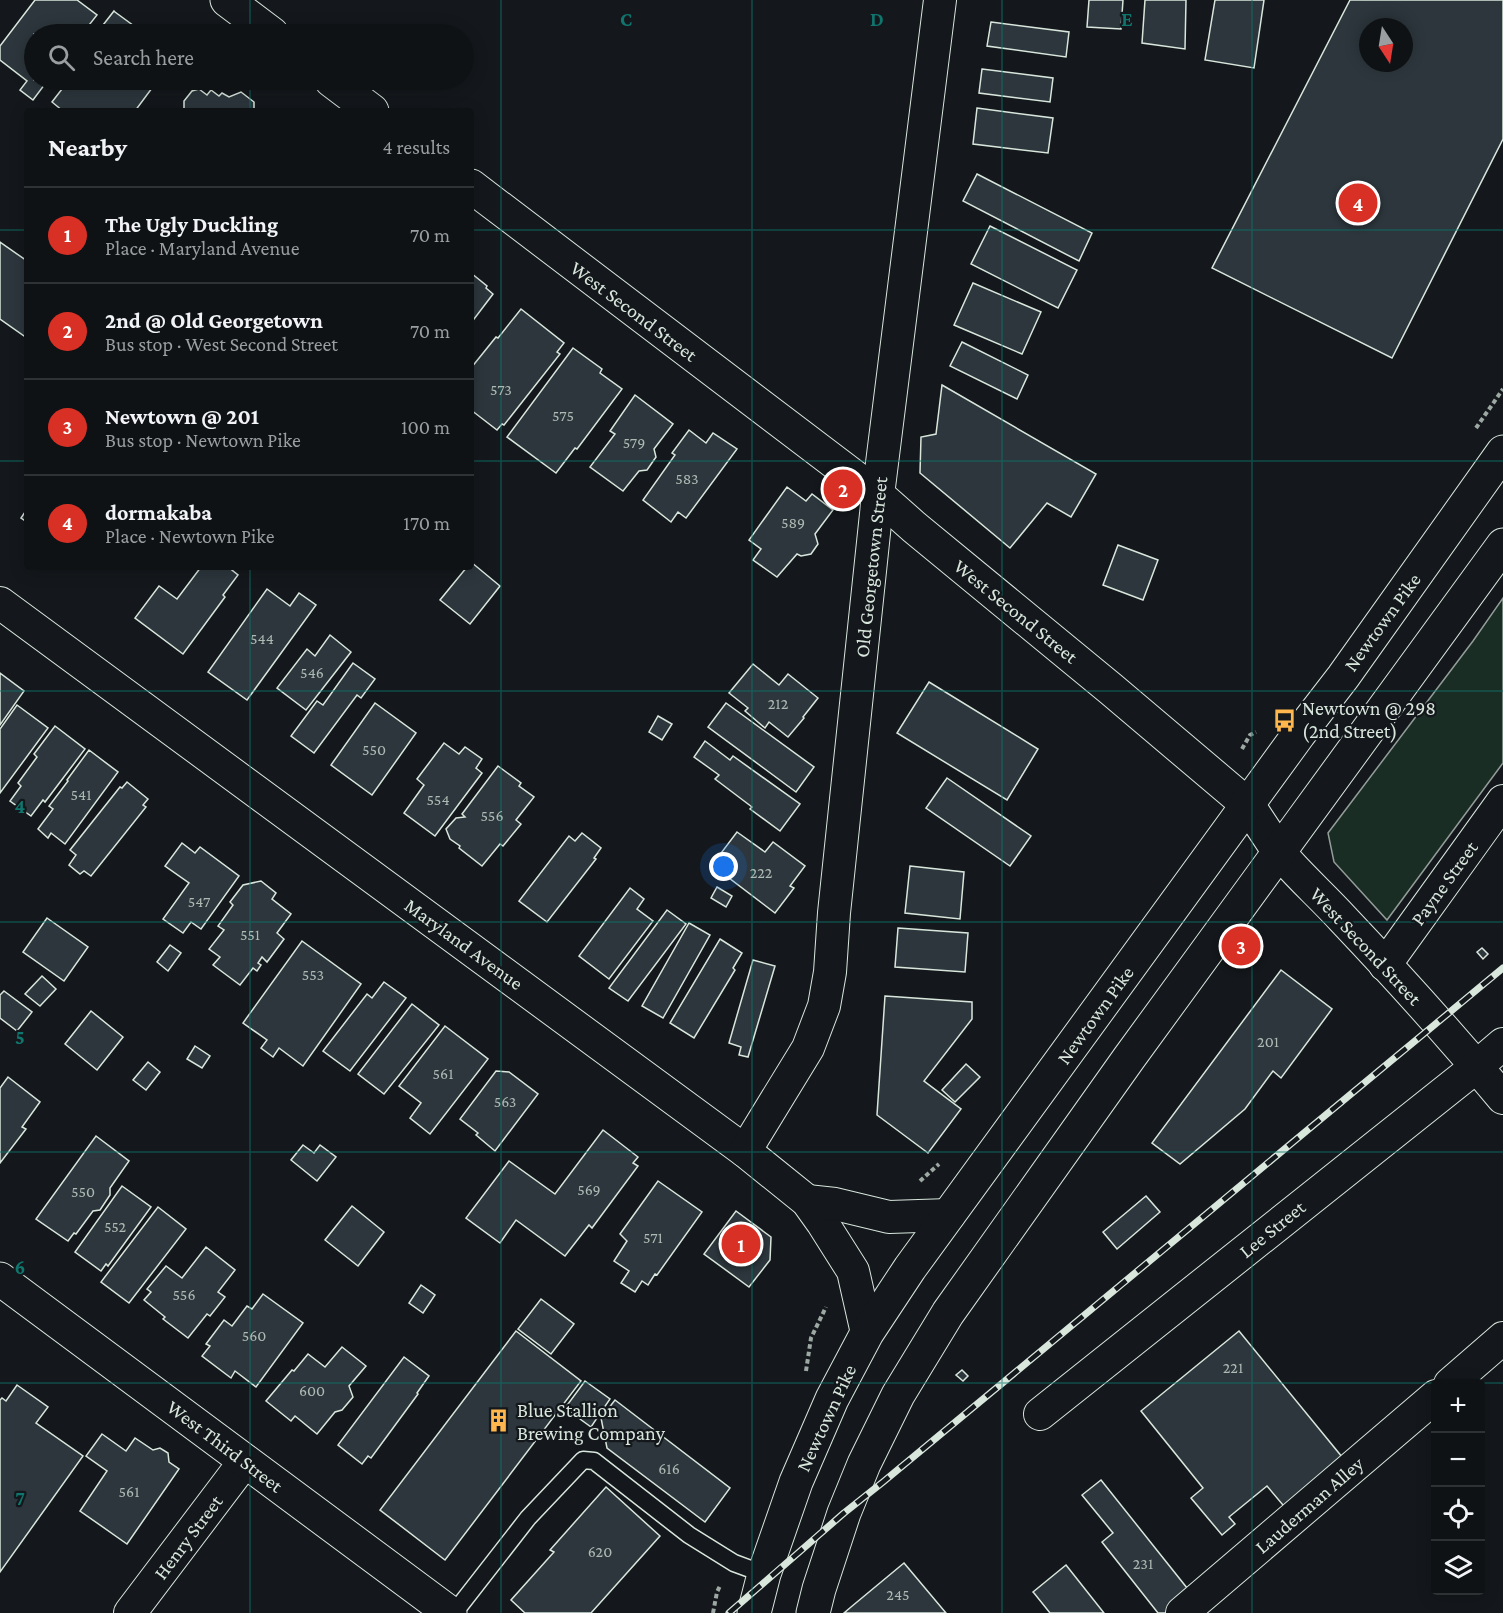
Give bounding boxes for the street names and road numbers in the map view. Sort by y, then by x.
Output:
street label: West Second Street [566,256,702,366]
street label: Old Georgetown Street [851,475,892,659]
street label: West Second Street [950,554,1083,668]
street label: Newtown Pike [1339,569,1425,675]
street label: Payne Street [1406,836,1483,930]
street label: West Second Street [1306,883,1426,1010]
street label: Maryland Avenue [400,894,528,995]
street label: Newtown Pike [1052,962,1138,1068]
street label: Lee Street [1235,1196,1310,1262]
street label: Newtown Pike [792,1361,860,1475]
street label: West Third Street [163,1395,288,1497]
street label: Lauderman Alley [1250,1452,1369,1559]
street label: Henry Street [149,1490,228,1584]

